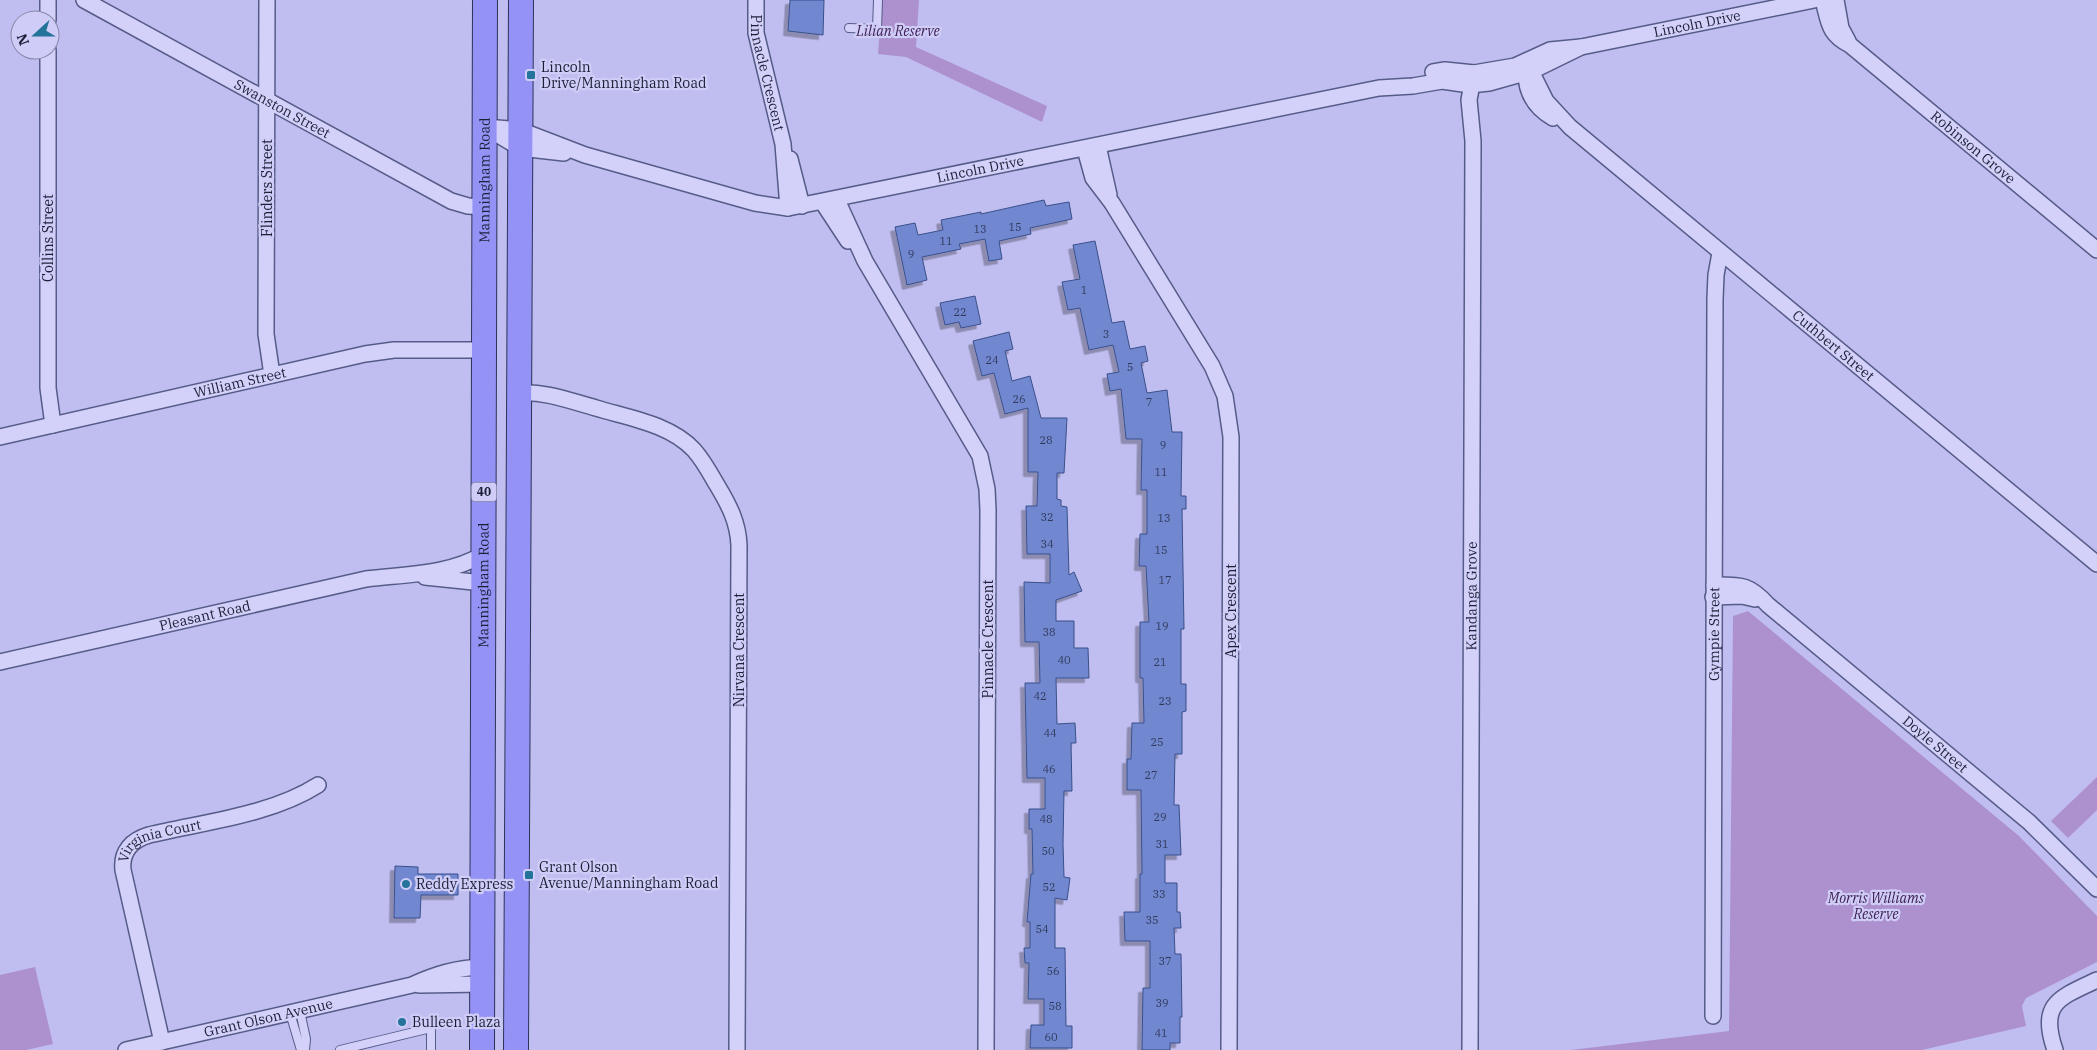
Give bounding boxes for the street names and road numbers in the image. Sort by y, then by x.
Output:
street label: Lincoln Drive [1652,6,1742,41]
street label: Pinnacle Crescent [747,15,788,133]
street label: Swanston Street [231,75,333,142]
street label: Robinson Grove [1927,107,2019,188]
street label: Manningham Road [475,117,494,243]
street label: Flinders Street [258,139,276,237]
street label: Lincoln Drive [935,151,1025,187]
street label: Collins Street [39,194,57,282]
street label: Cuthbert Street [1789,306,1878,385]
street label: William Street [192,363,288,402]
road number: 40 [472,482,496,502]
street label: Manningham Road [474,522,493,648]
street label: Kandanga Grove [1462,542,1481,650]
street label: Apex Crescent [1222,564,1240,658]
street label: Pinnacle Crescent [979,580,997,698]
street label: Gympie Street [1705,587,1723,681]
street label: Nirvana Crescent [730,593,748,707]
street label: Pleasant Road [157,596,253,635]
street label: Doyle Street [1899,712,1972,776]
street label: Virginia Court [114,815,203,864]
street label: Grant Olson Avenue [202,994,335,1041]

